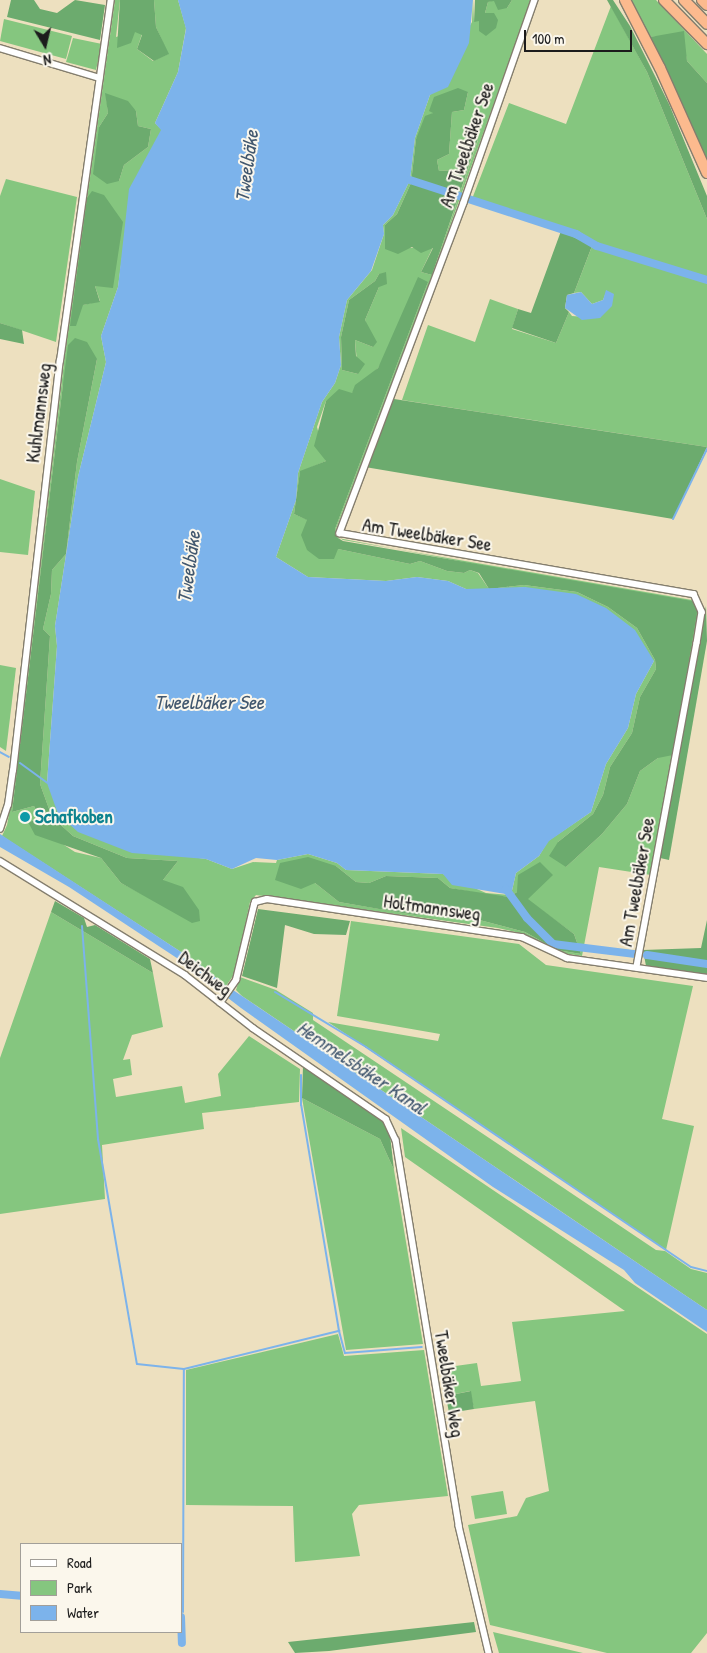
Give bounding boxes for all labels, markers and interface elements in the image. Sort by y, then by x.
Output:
north arrow [20,20,70,70]
scale bar [527,20,634,52]
text: 100 m [532,28,565,49]
text: N [42,50,53,70]
street label: Am Tweelbäker See [435,80,499,210]
water label: Tweelbäke [229,129,263,203]
street label: Kuhlmannsweg [22,362,56,464]
street label: Am Tweelbäker See [361,514,493,556]
water label: Tweelbäke [171,530,205,604]
water label: Tweelbäker See [154,689,264,713]
place label: Schafkoben [35,806,113,828]
marker: Schafkoben [19,811,31,823]
street label: Am Tweelbäker See [614,816,660,948]
street label: Holtmannsweg [382,890,482,926]
street label: Deichweg [174,947,236,1001]
water label: Hemmelsbäker Kanal [293,1015,431,1119]
street label: Tweelbäker Weg [429,1329,469,1439]
legend [20,1543,182,1633]
text: Road [67,1552,92,1573]
text: Park [67,1577,92,1598]
text: Water [67,1602,99,1623]

